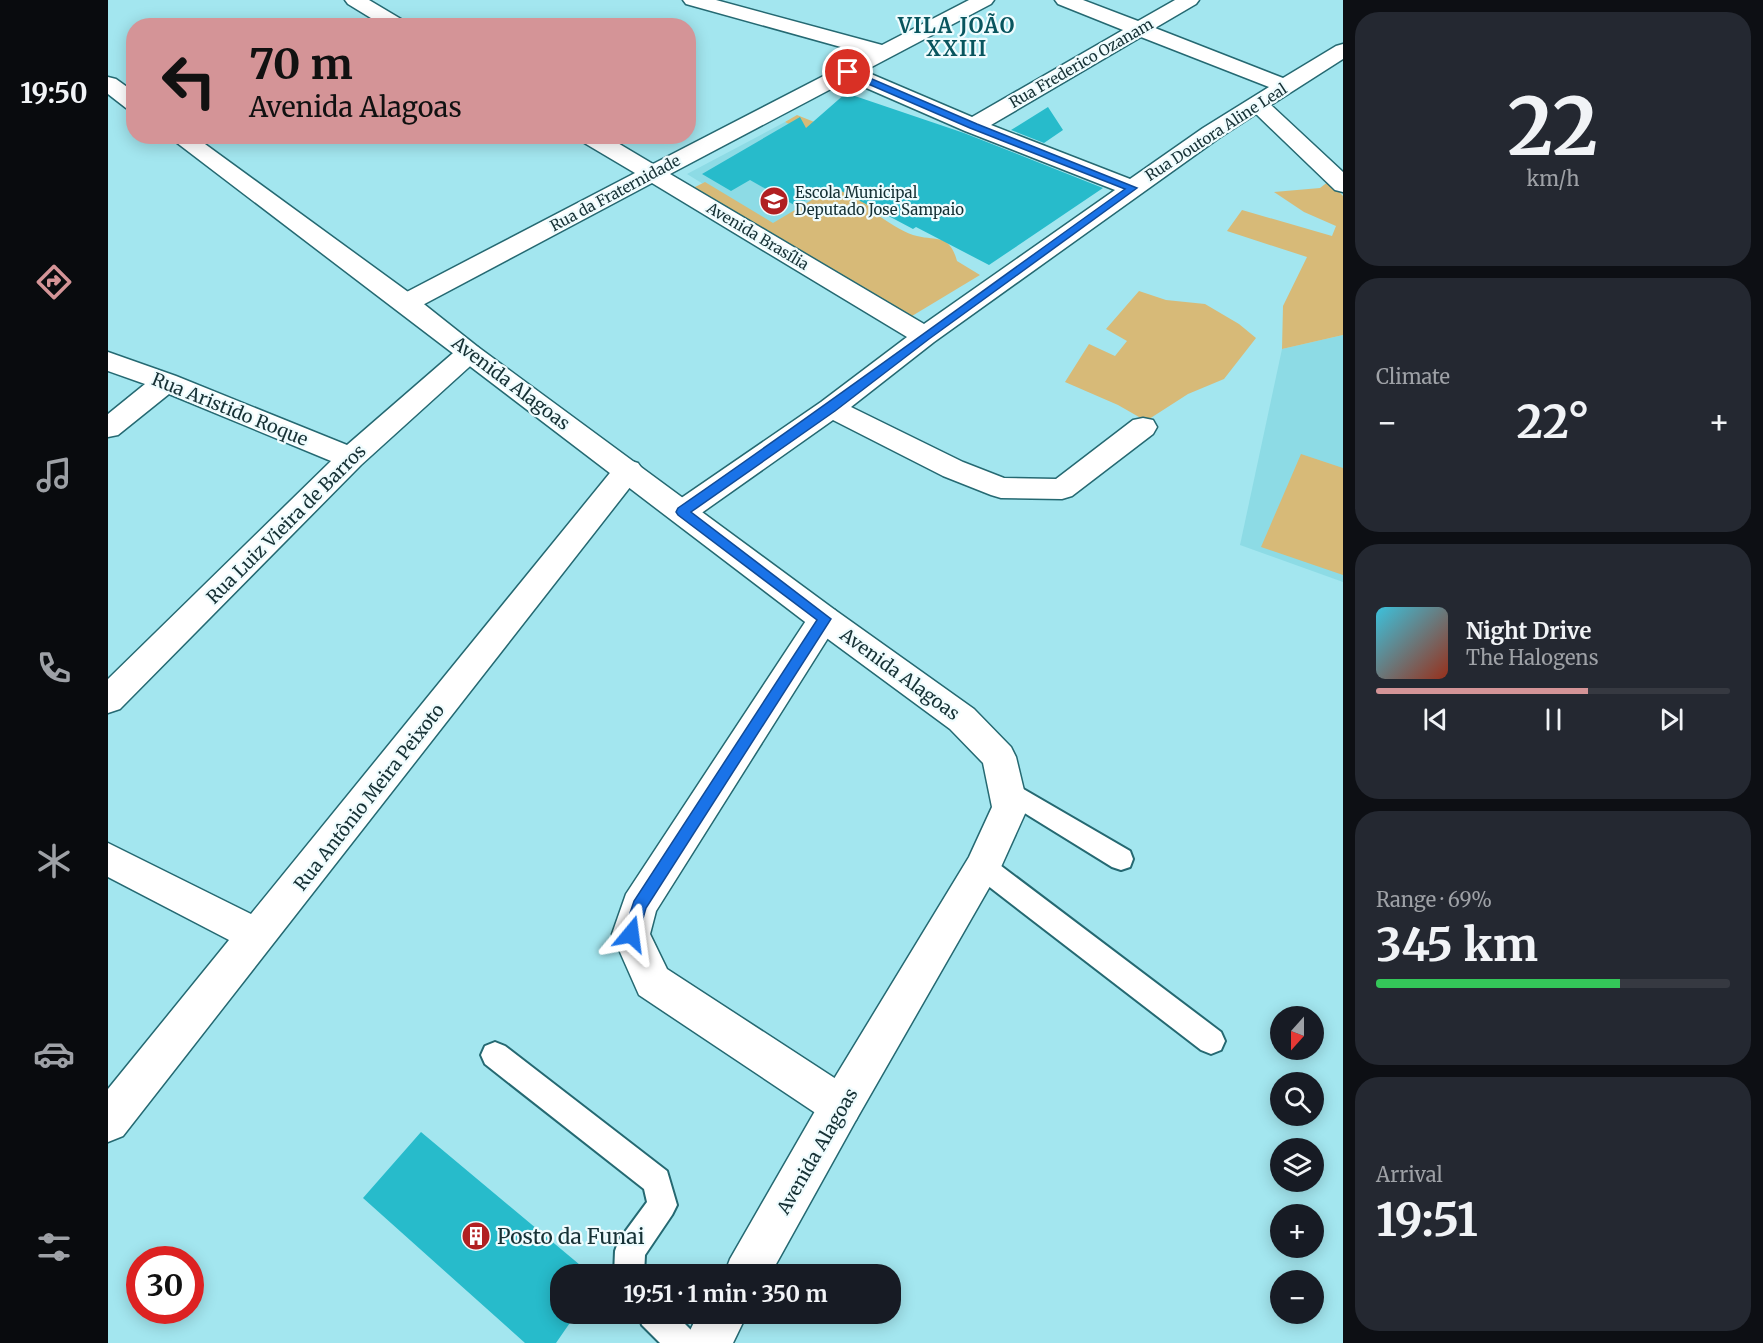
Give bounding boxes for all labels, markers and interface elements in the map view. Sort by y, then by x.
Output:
district label: VILA JOÃO XXIII [897,13,1016,61]
street label: Rua Frederico Ozanam [1006,14,1156,112]
text: 70 m [249,38,353,90]
icon: left [150,42,228,120]
pin [822,46,873,97]
icon: arrive [831,55,864,88]
text: 19:50 [20,76,88,110]
text: 22 [1508,78,1598,176]
street label: Rua Doutora Aline Leal [1142,79,1291,185]
text: Avenida Alagoas [249,90,462,124]
street label: Rua da Fraternidade [547,151,683,235]
text: km/h [1527,166,1579,191]
place label: Escola Municipal Deputado Jose Sampaio [795,183,964,219]
school or university icon: Escola Municipal Deputado Jose Sampaio [758,185,790,217]
street label: Avenida Brasília [703,198,812,274]
icon: directions [33,261,75,303]
street label: Avenida Alagoas [447,331,575,435]
text: Climate [1376,364,1450,389]
street label: Rua Aristido Roque [149,367,311,451]
text: 22° [1517,394,1589,450]
text: − [1376,402,1398,443]
text: + [1708,402,1730,443]
street label: Rua Luiz Vieira de Barros [201,439,371,609]
icon: music [33,454,75,496]
text: Night Drive [1466,617,1591,645]
street label: Avenida Alagoas [835,622,964,725]
text: The Halogens [1466,645,1598,670]
icon: phone [33,647,75,689]
street label: Rua Antônio Meira Peixoto [289,699,449,895]
icon: previous [1419,703,1452,736]
icon: pause [1537,703,1570,736]
icon: next [1655,703,1688,736]
icon: climate [33,840,75,882]
text: Range · 69% [1376,887,1492,912]
position arrow [599,902,663,966]
text: 345 km [1376,917,1538,973]
north arrow [1270,1006,1324,1060]
map controls [1270,1006,1324,1324]
icon: car [33,1033,75,1075]
button: search [1270,1072,1324,1126]
street label: Avenida Alagoas [771,1084,862,1219]
button: layers [1270,1138,1324,1192]
text: Arrival [1376,1162,1443,1187]
text: 19:51 [1376,1192,1478,1248]
button: + [1270,1204,1324,1258]
building icon: Posto da Funai [460,1220,492,1252]
place label: Posto da Funai [497,1223,645,1250]
icon: filters [33,1226,75,1268]
speed limit sign: 30 [126,1246,204,1324]
button: − [1270,1270,1324,1324]
text: 19:51 · 1 min · 350 m [623,1280,828,1308]

